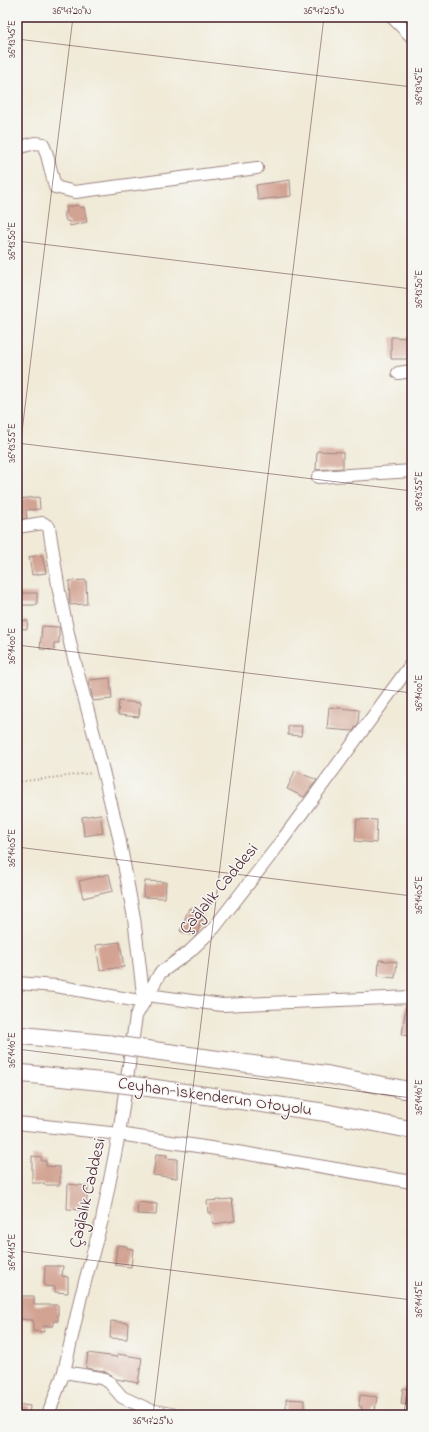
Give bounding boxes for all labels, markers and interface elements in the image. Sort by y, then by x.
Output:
text: 36°47'20"N [53,4,92,19]
text: 36°47'25"N [304,4,344,19]
text: 36°13'45"E [5,20,20,58]
text: 36°13'45"E [412,67,427,105]
text: 36°13'50"E [5,222,20,260]
text: 36°13'50"E [412,270,427,308]
text: 36°13'55"E [5,423,20,463]
text: 36°13'55"E [412,471,427,511]
text: 36°14'00"E [5,628,20,664]
text: 36°14'00"E [412,675,427,711]
text: 36°14'05"E [5,829,20,867]
street label: Çağlalık Caddesi [173,838,266,941]
text: 36°14'05"E [412,876,427,914]
text: 36°14'10"E [5,1032,20,1068]
street label: Ceyhan-İskenderun Otoyolu [116,1071,314,1124]
text: 36°14'10"E [412,1079,427,1115]
street label: Çağlalık Caddesi [63,1136,115,1251]
text: 36°14'15"E [5,1234,20,1270]
text: 36°14'15"E [412,1281,427,1317]
text: 36°47'25"N [133,1414,173,1429]

